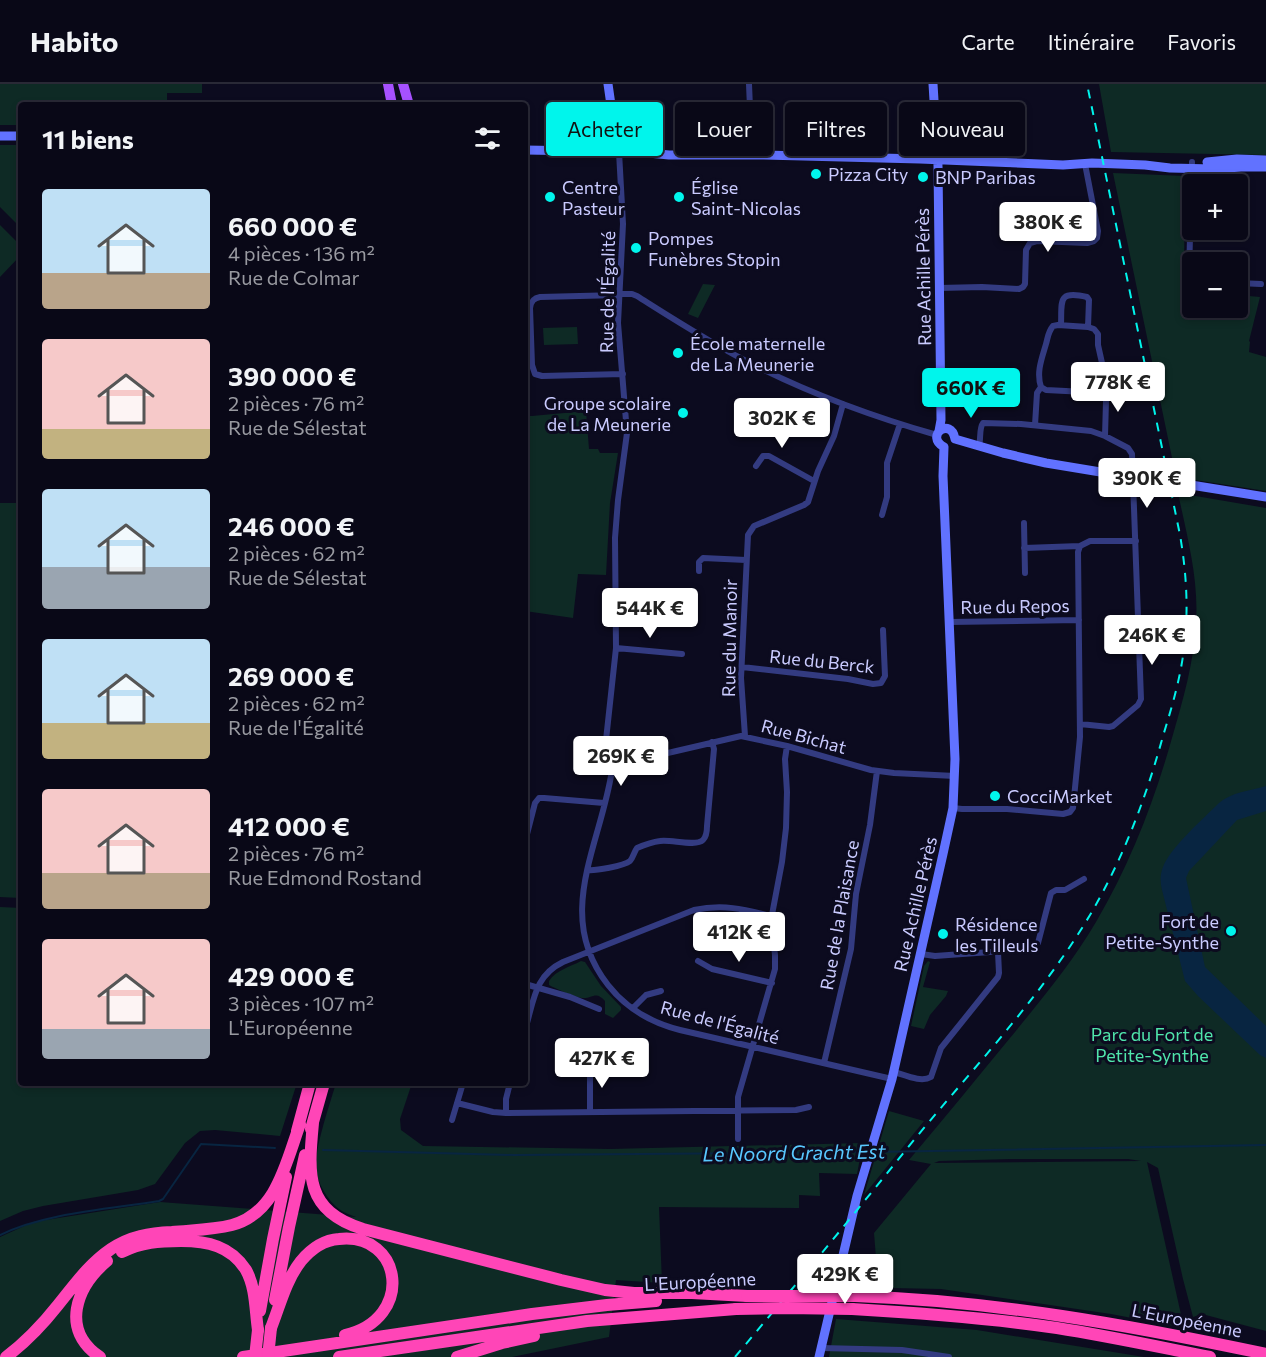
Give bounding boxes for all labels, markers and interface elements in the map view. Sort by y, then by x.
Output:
text: Habito [30,24,119,58]
text: Carte [961,29,1015,54]
text: Itinéraire [1048,29,1134,54]
text: Favoris [1167,29,1236,54]
chip: Acheter [546,102,663,156]
chip: Louer [675,102,773,156]
chip: Filtres [785,102,887,156]
chip: Nouveau [899,102,1025,156]
icon: filters [471,122,504,155]
text: 11 biens [42,123,134,154]
place label: Pizza City [828,163,908,185]
place label: BNP Paribas [935,166,1036,188]
marker: Pizza City [809,167,823,181]
marker: BNP Paribas [916,170,930,184]
map controls [1182,174,1248,318]
button: + [1182,174,1248,240]
place label: Centre Pasteur [562,176,625,219]
place label: Église Saint-Nicolas [691,176,801,219]
marker: Centre Pasteur [543,190,557,204]
marker: Église Saint-Nicolas [672,190,686,204]
pin: 380K € [999,202,1097,253]
street label: Rue Achille Pérès [911,208,935,346]
text: 380K € [1013,209,1083,233]
text: 660 000 € [228,210,357,241]
icon: home [90,213,162,285]
place label: Pompes Funèbres Stopin [648,227,781,270]
street label: Rue de l'Égalité [595,231,619,353]
text: 4 pièces · 136 m² [228,241,375,265]
marker: Pompes Funèbres Stopin [629,241,643,255]
button: − [1182,252,1248,318]
text: Rue de Colmar [228,265,359,289]
place label: École maternelle de La Meunerie [690,332,825,375]
marker: École maternelle de La Meunerie [671,346,685,360]
text: 390 000 € [228,360,357,391]
pin: 778K € [1069,362,1167,413]
icon: home [90,363,162,435]
pin: 660K € [922,368,1020,419]
text: 778K € [1085,369,1151,393]
text: 660K € [936,375,1006,399]
text: 2 pièces · 76 m² [228,391,364,415]
place label: Groupe scolaire de La Meunerie [544,392,671,435]
pin: 302K € [733,398,831,449]
text: 302K € [748,405,816,429]
marker: Groupe scolaire de La Meunerie [676,406,690,420]
text: Rue de Sélestat [228,415,367,439]
pin: 390K € [1098,458,1196,509]
text: 390K € [1112,465,1182,489]
text: 246 000 € [228,510,355,541]
icon: home [90,513,162,585]
text: 2 pièces · 62 m² [228,541,365,565]
text: Rue de Sélestat [228,565,367,589]
street label: Rue du Manoir [717,579,741,697]
pin: 544K € [601,588,699,639]
street label: Rue du Repos [960,594,1070,618]
text: 544K € [616,595,684,619]
pin: 246K € [1103,615,1201,666]
text: 246K € [1118,622,1186,646]
street label: Rue du Berck [768,645,876,677]
text: 269 000 € [228,660,354,691]
icon: home [90,663,162,735]
text: 2 pièces · 62 m² [228,691,365,715]
street label: Rue Bichat [759,714,849,758]
text: Rue de l'Égalité [228,715,364,739]
pin: 269K € [572,736,670,787]
text: 269K € [587,743,655,767]
place label: CocciMarket [1007,785,1112,807]
marker: CocciMarket [988,789,1002,803]
text: 412 000 € [228,810,350,841]
icon: home [90,813,162,885]
street label: Rue Achille Pérès [889,834,941,974]
street label: Rue de la Plaisance [815,838,863,992]
text: 2 pièces · 76 m² [228,841,364,865]
text: Rue Edmond Rostand [228,865,422,889]
place label: Fort de Petite-Synthe [1105,910,1219,953]
pin: 412K € [690,912,788,963]
place label: Résidence les Tilleuls [955,913,1038,956]
text: 412K € [707,919,771,943]
marker: Fort de Petite-Synthe [1224,924,1238,938]
marker: Résidence les Tilleuls [936,927,950,941]
text: 429 000 € [228,960,355,991]
icon: home [90,963,162,1035]
text: 3 pièces · 107 m² [228,991,374,1015]
street label: Rue de l'Égalité [658,996,782,1048]
text: L'Européenne [228,1015,353,1039]
park label: Parc du Fort de Petite-Synthe [1091,1023,1213,1066]
pin: 427K € [553,1038,651,1089]
text: 427K € [569,1045,635,1069]
water label: Le Noord Gracht Est [702,1138,887,1166]
pin: 429K € [796,1254,894,1305]
text: 429K € [811,1261,879,1285]
street label: L'Européenne [643,1267,757,1295]
street label: L'Européenne [1130,1299,1244,1341]

